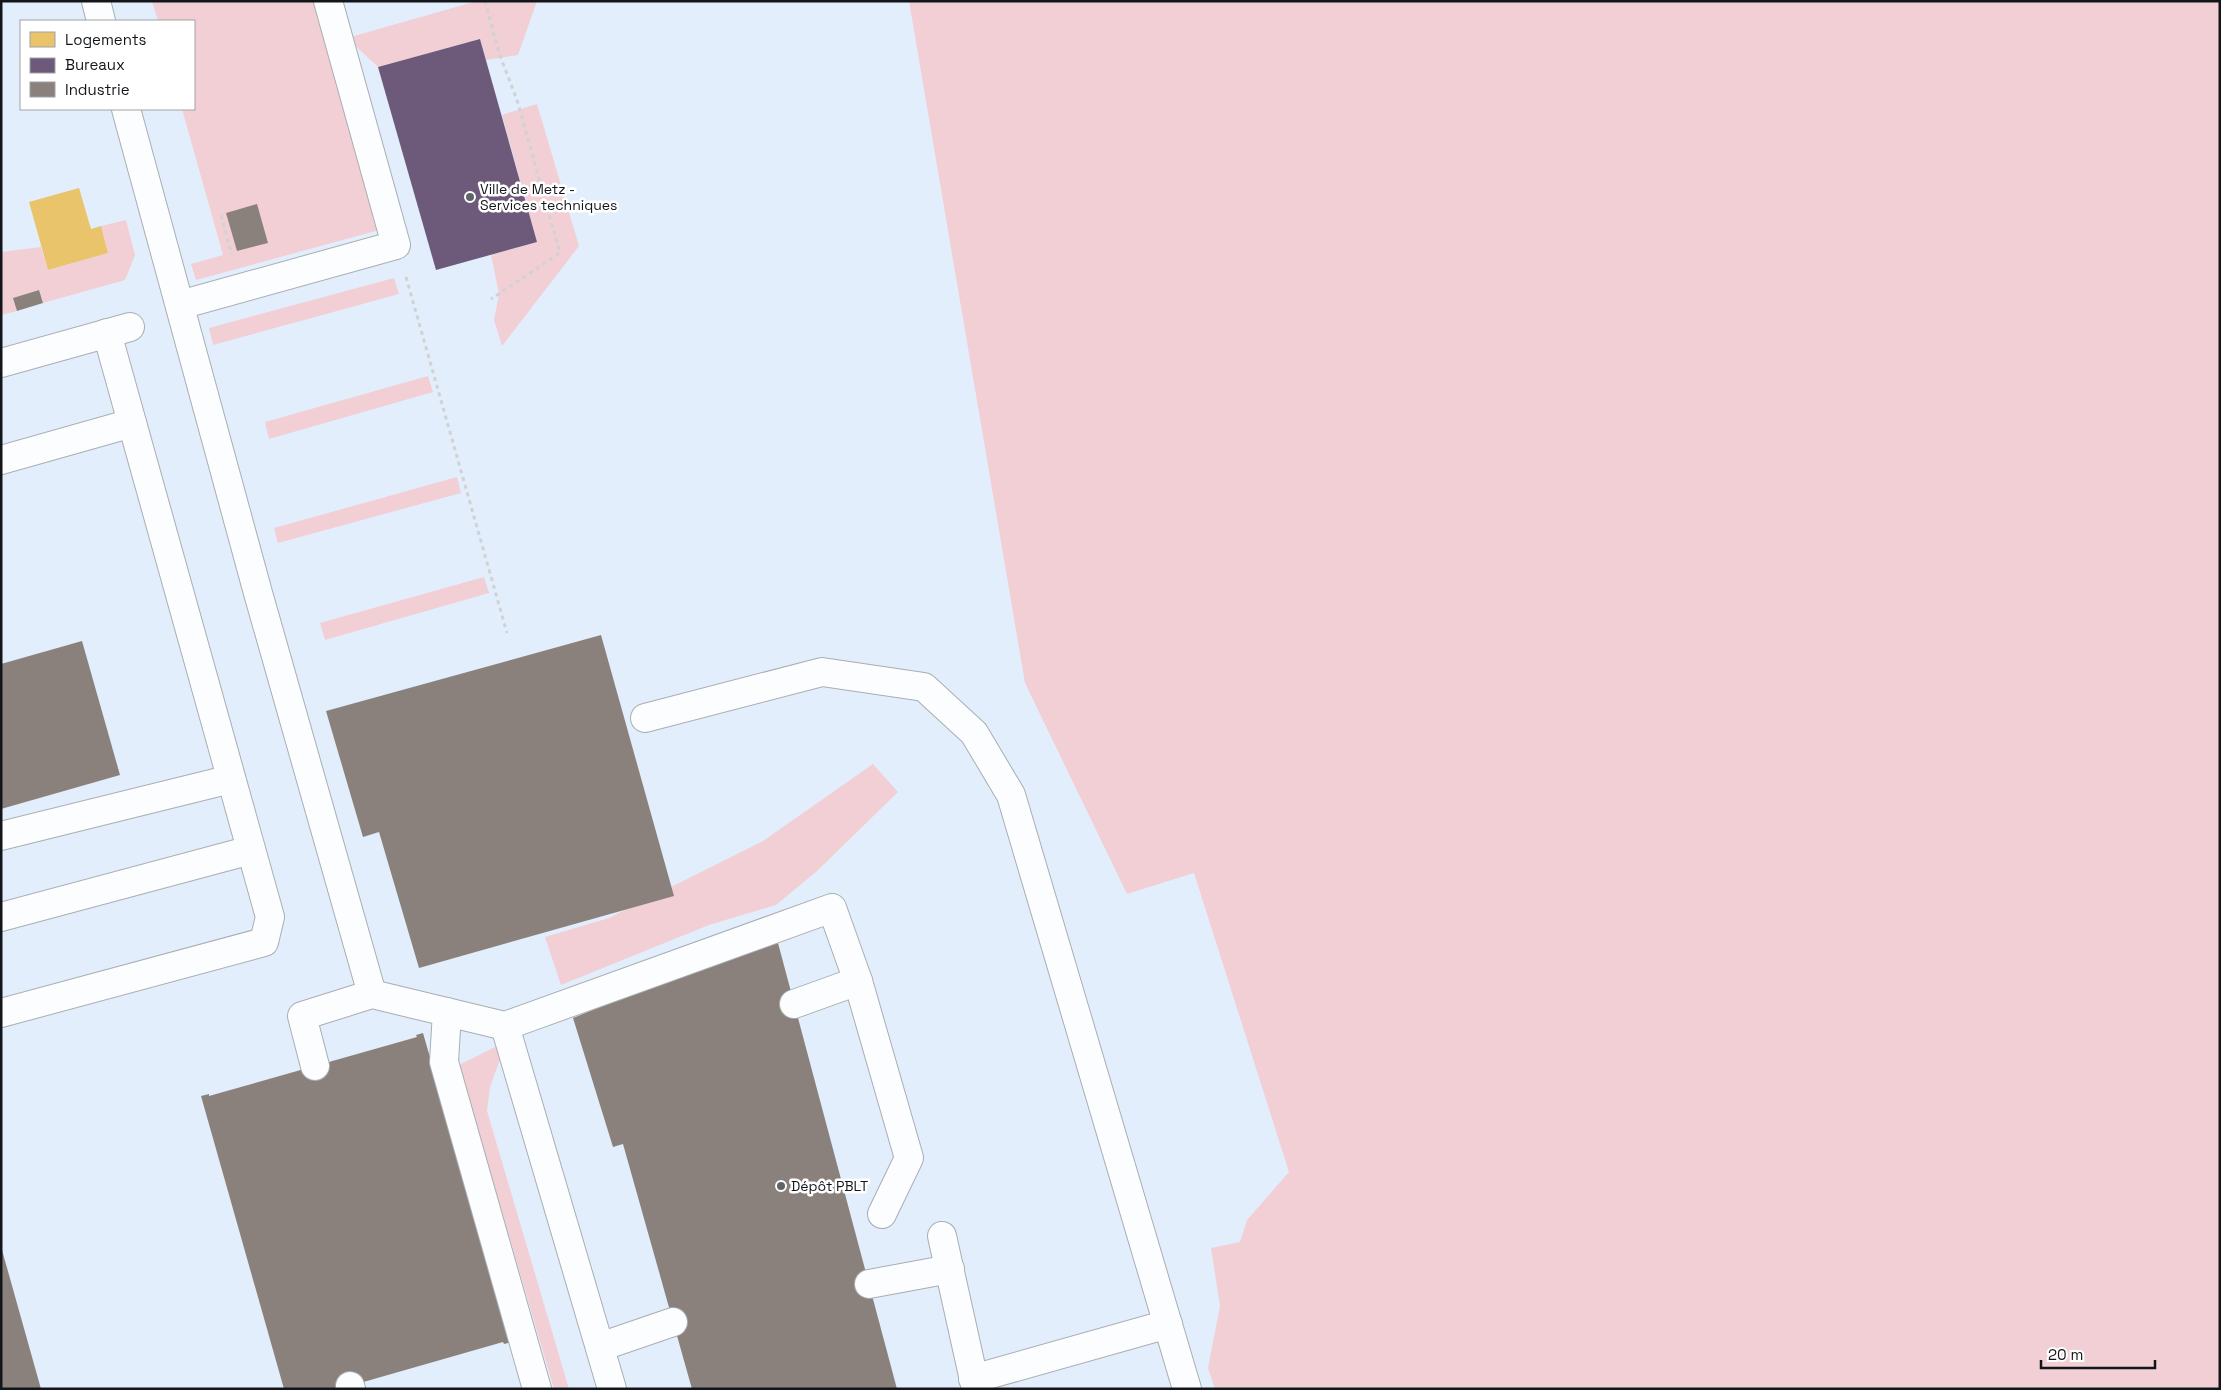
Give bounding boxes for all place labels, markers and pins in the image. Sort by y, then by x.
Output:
place label: Ville de Metz - Services techniques [480,180,617,214]
marker: Ville de Metz - Services techniques [464,191,476,203]
place label: Dépôt PBLT [791,1177,868,1195]
marker: Dépôt PBLT [775,1180,787,1192]

